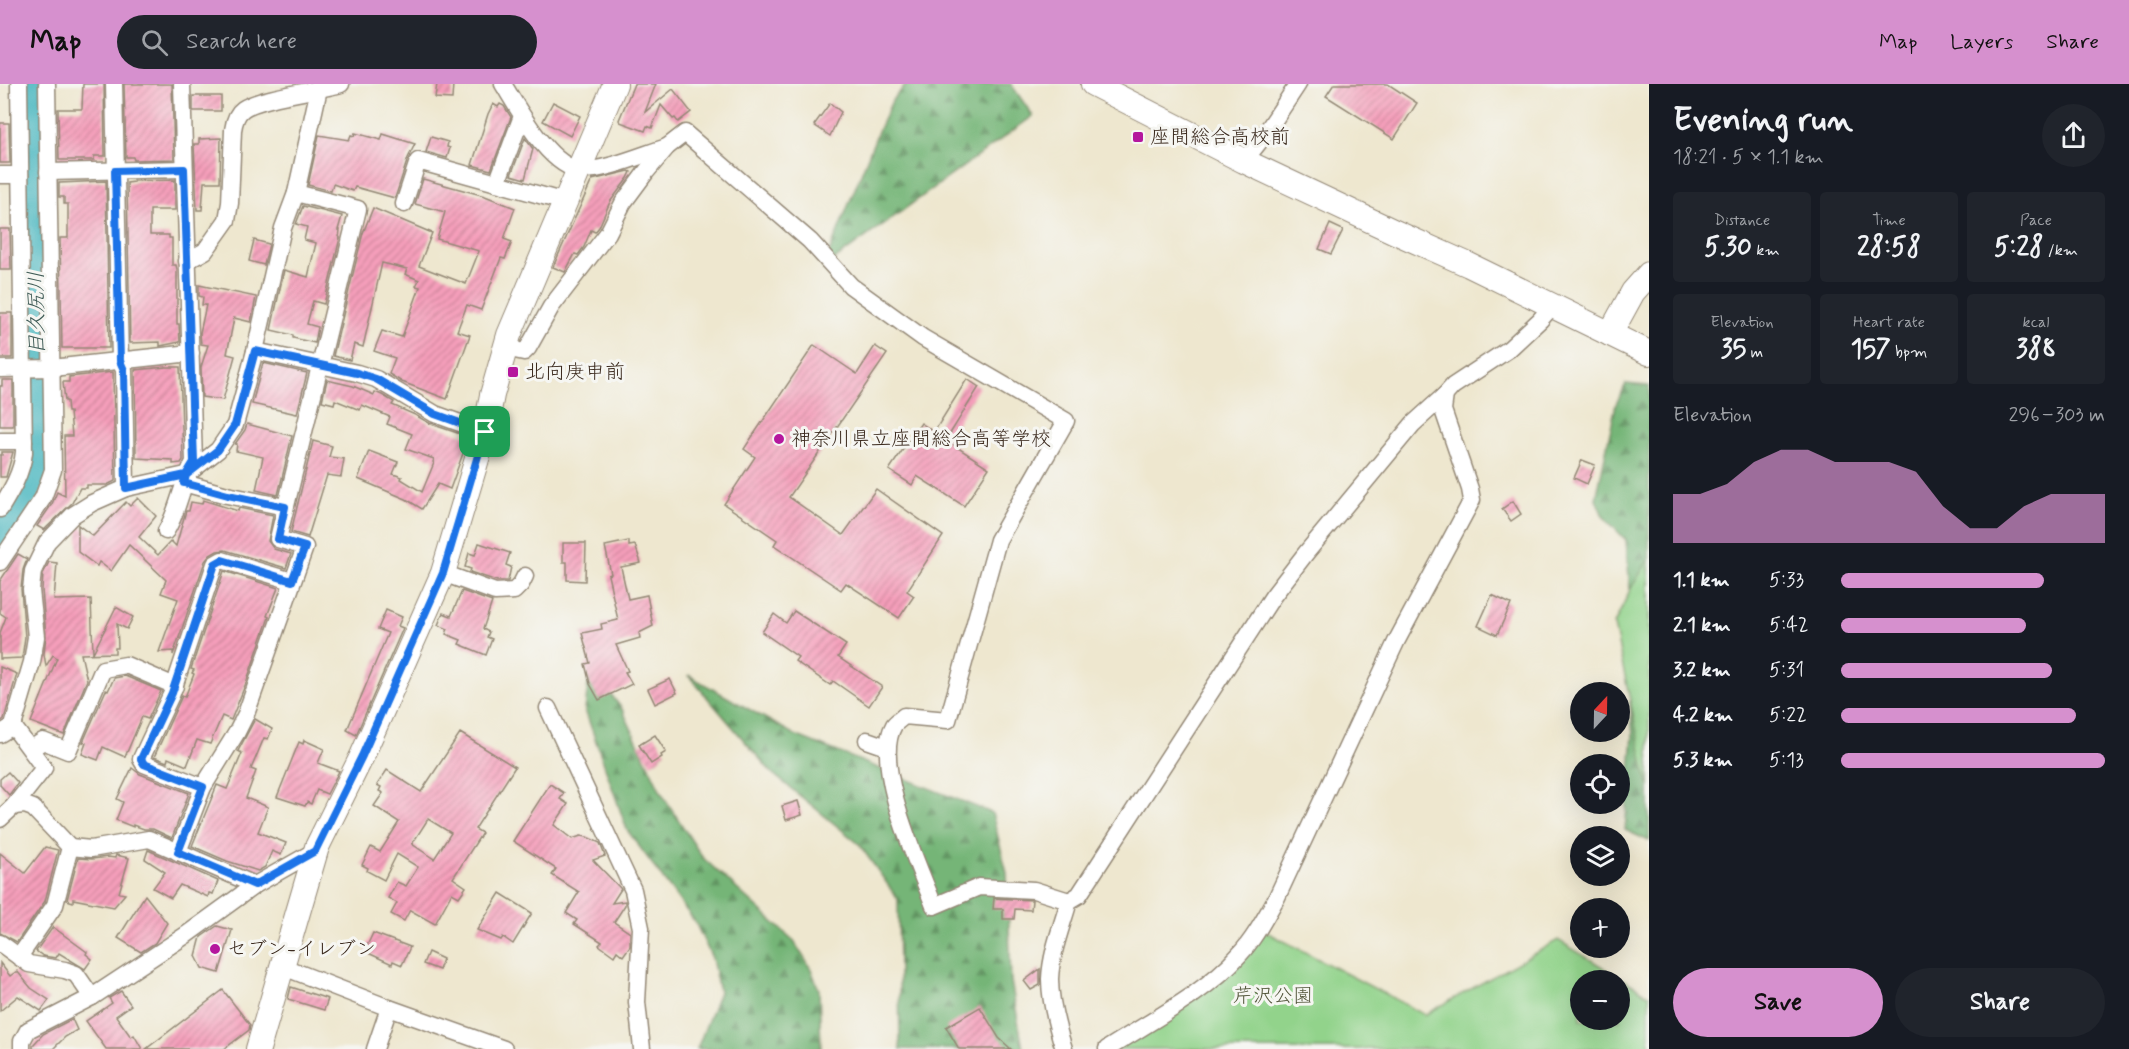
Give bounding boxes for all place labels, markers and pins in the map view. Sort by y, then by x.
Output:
place label: 座間総合高校前 [1150,124,1290,151]
marker: 座間総合高校前 [1131,130,1145,144]
place label: 北向庚申前 [525,359,625,386]
marker: 北向庚申前 [506,365,520,379]
pin [459,406,510,457]
place label: 神奈川県立座間総合高等学校 [791,426,1051,453]
marker: 神奈川県立座間総合高等学校 [772,432,786,446]
place label: セブン-イレブン [227,936,376,963]
marker: セブン-イレブン [208,942,222,956]

